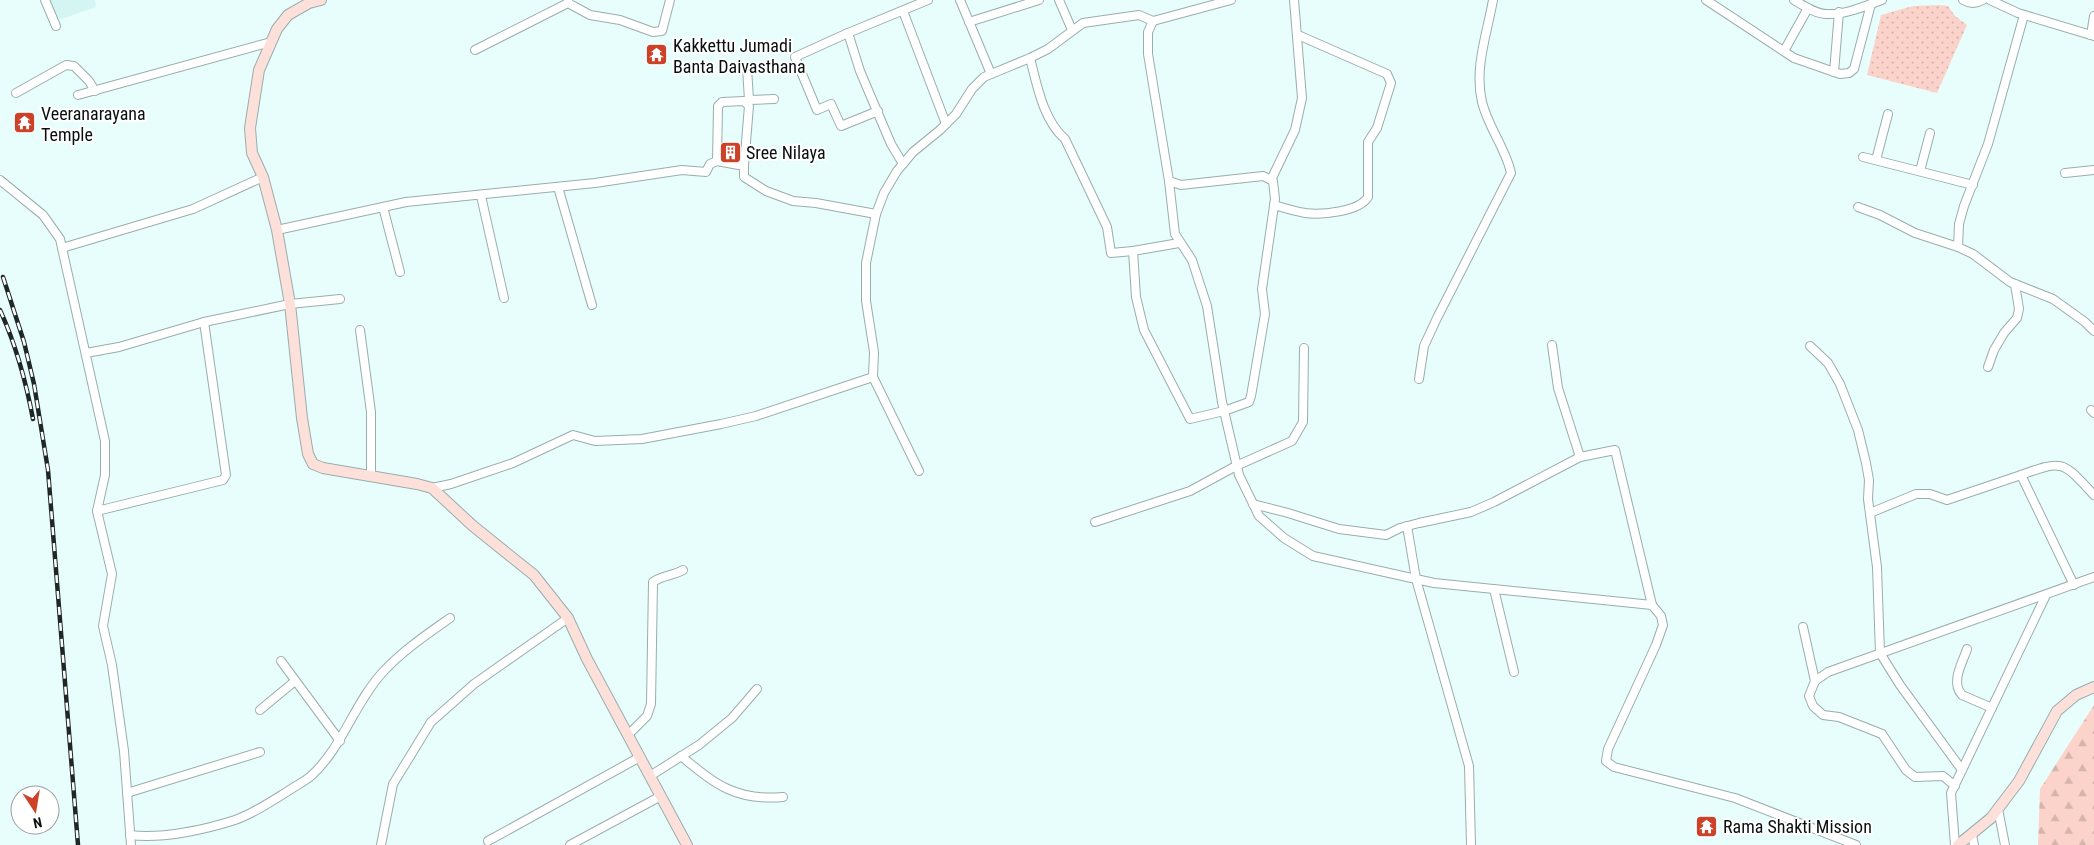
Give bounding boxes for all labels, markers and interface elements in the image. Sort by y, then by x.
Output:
place label: Kakkettu Jumadi Banta Daivasthana [673,35,806,77]
temple icon: Kakkettu Jumadi Banta Daivasthana [645,43,669,67]
place label: Veeranarayana Temple [41,103,146,145]
temple icon: Veeranarayana Temple [13,111,37,135]
building icon: Sree Nilaya [718,140,742,164]
place label: Sree Nilaya [746,142,826,163]
north arrow [10,785,60,835]
text: N [32,814,44,831]
temple icon: Rama Shakti Mission [1695,814,1719,838]
place label: Rama Shakti Mission [1723,816,1872,837]

